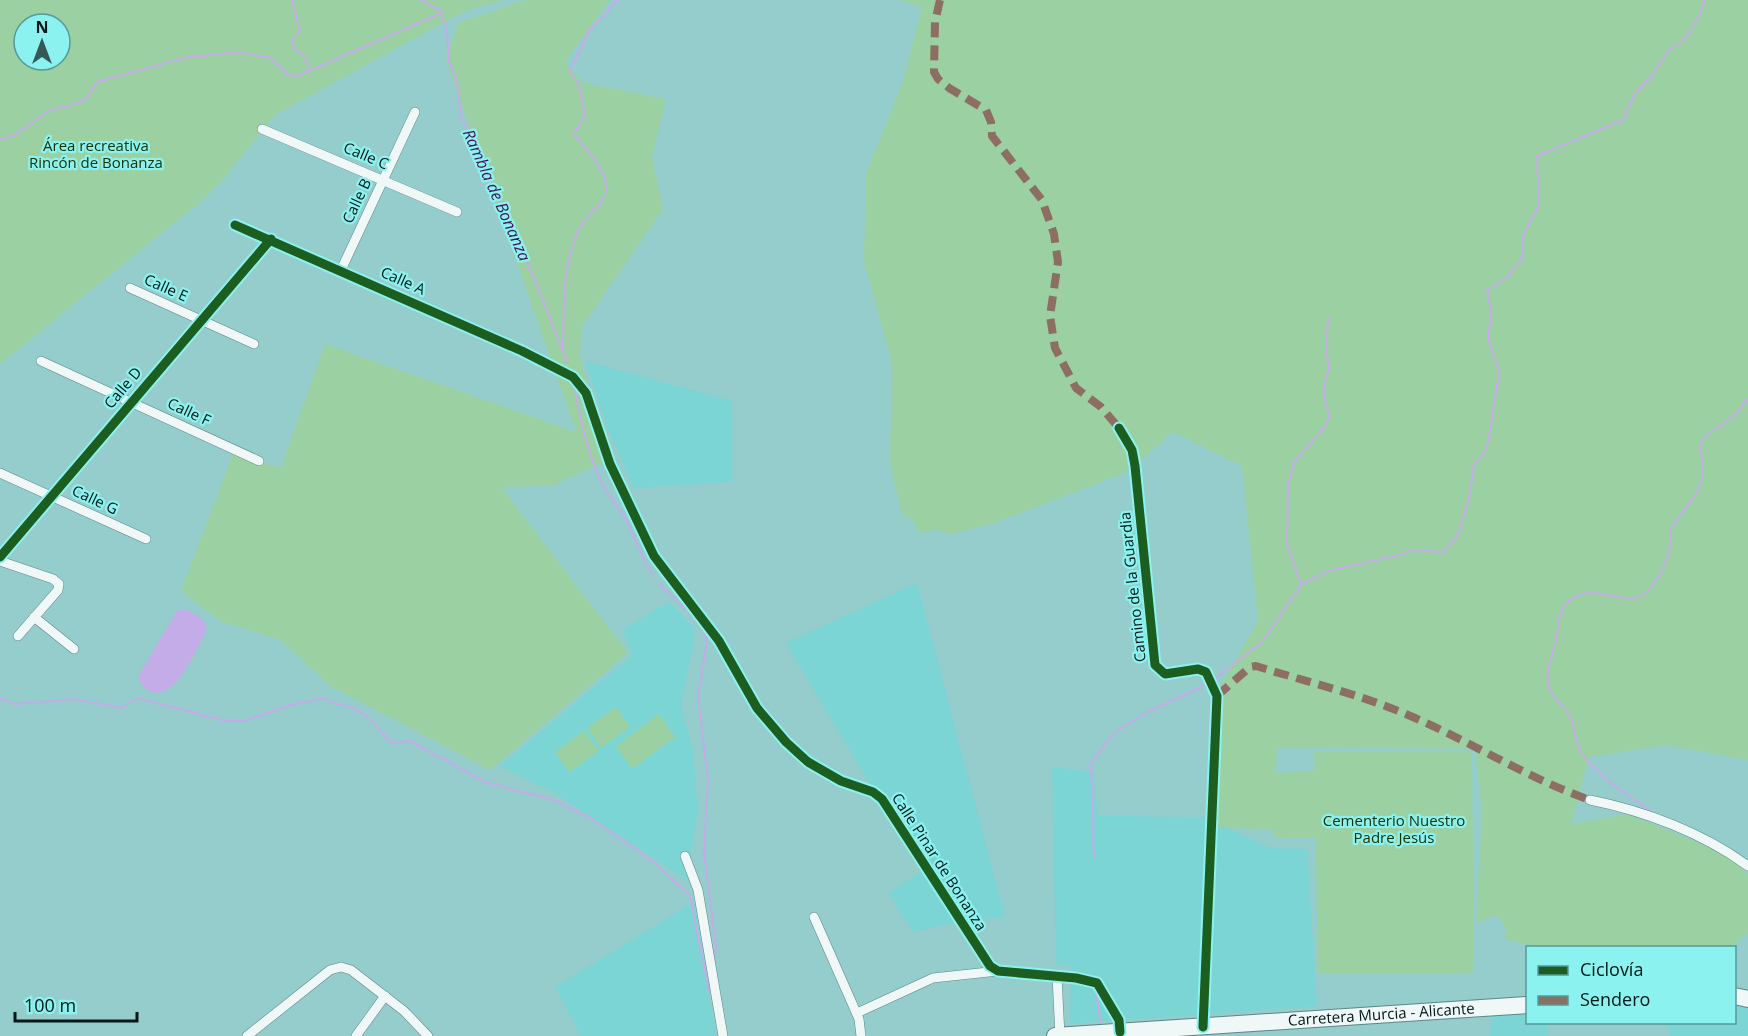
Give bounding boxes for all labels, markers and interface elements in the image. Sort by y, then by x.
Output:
north arrow [12,12,72,72]
text: N [35,16,49,38]
water label: Rambla de Bonanza [458,126,536,264]
park label: Área recreativa Rincón de Bonanza [29,135,163,172]
street label: Calle C [341,137,392,173]
street label: Calle B [337,175,375,226]
street label: Calle A [378,261,429,299]
street label: Calle E [141,269,191,306]
street label: Calle D [99,362,146,412]
street label: Calle F [165,392,214,430]
street label: Calle G [69,480,122,518]
street label: Camino de la Guardia [1114,511,1150,663]
street label: Calle Pinar de Bonanza [888,789,992,934]
park label: Cementerio Nuestro Padre Jesús [1323,810,1465,847]
legend [1526,946,1736,1024]
text: Ciclovía [1580,957,1643,981]
scale bar [15,985,136,1023]
text: Sendero [1580,987,1650,1011]
text: 100 m [24,993,76,1017]
street label: Carretera Murcia - Alicante [1287,998,1475,1030]

